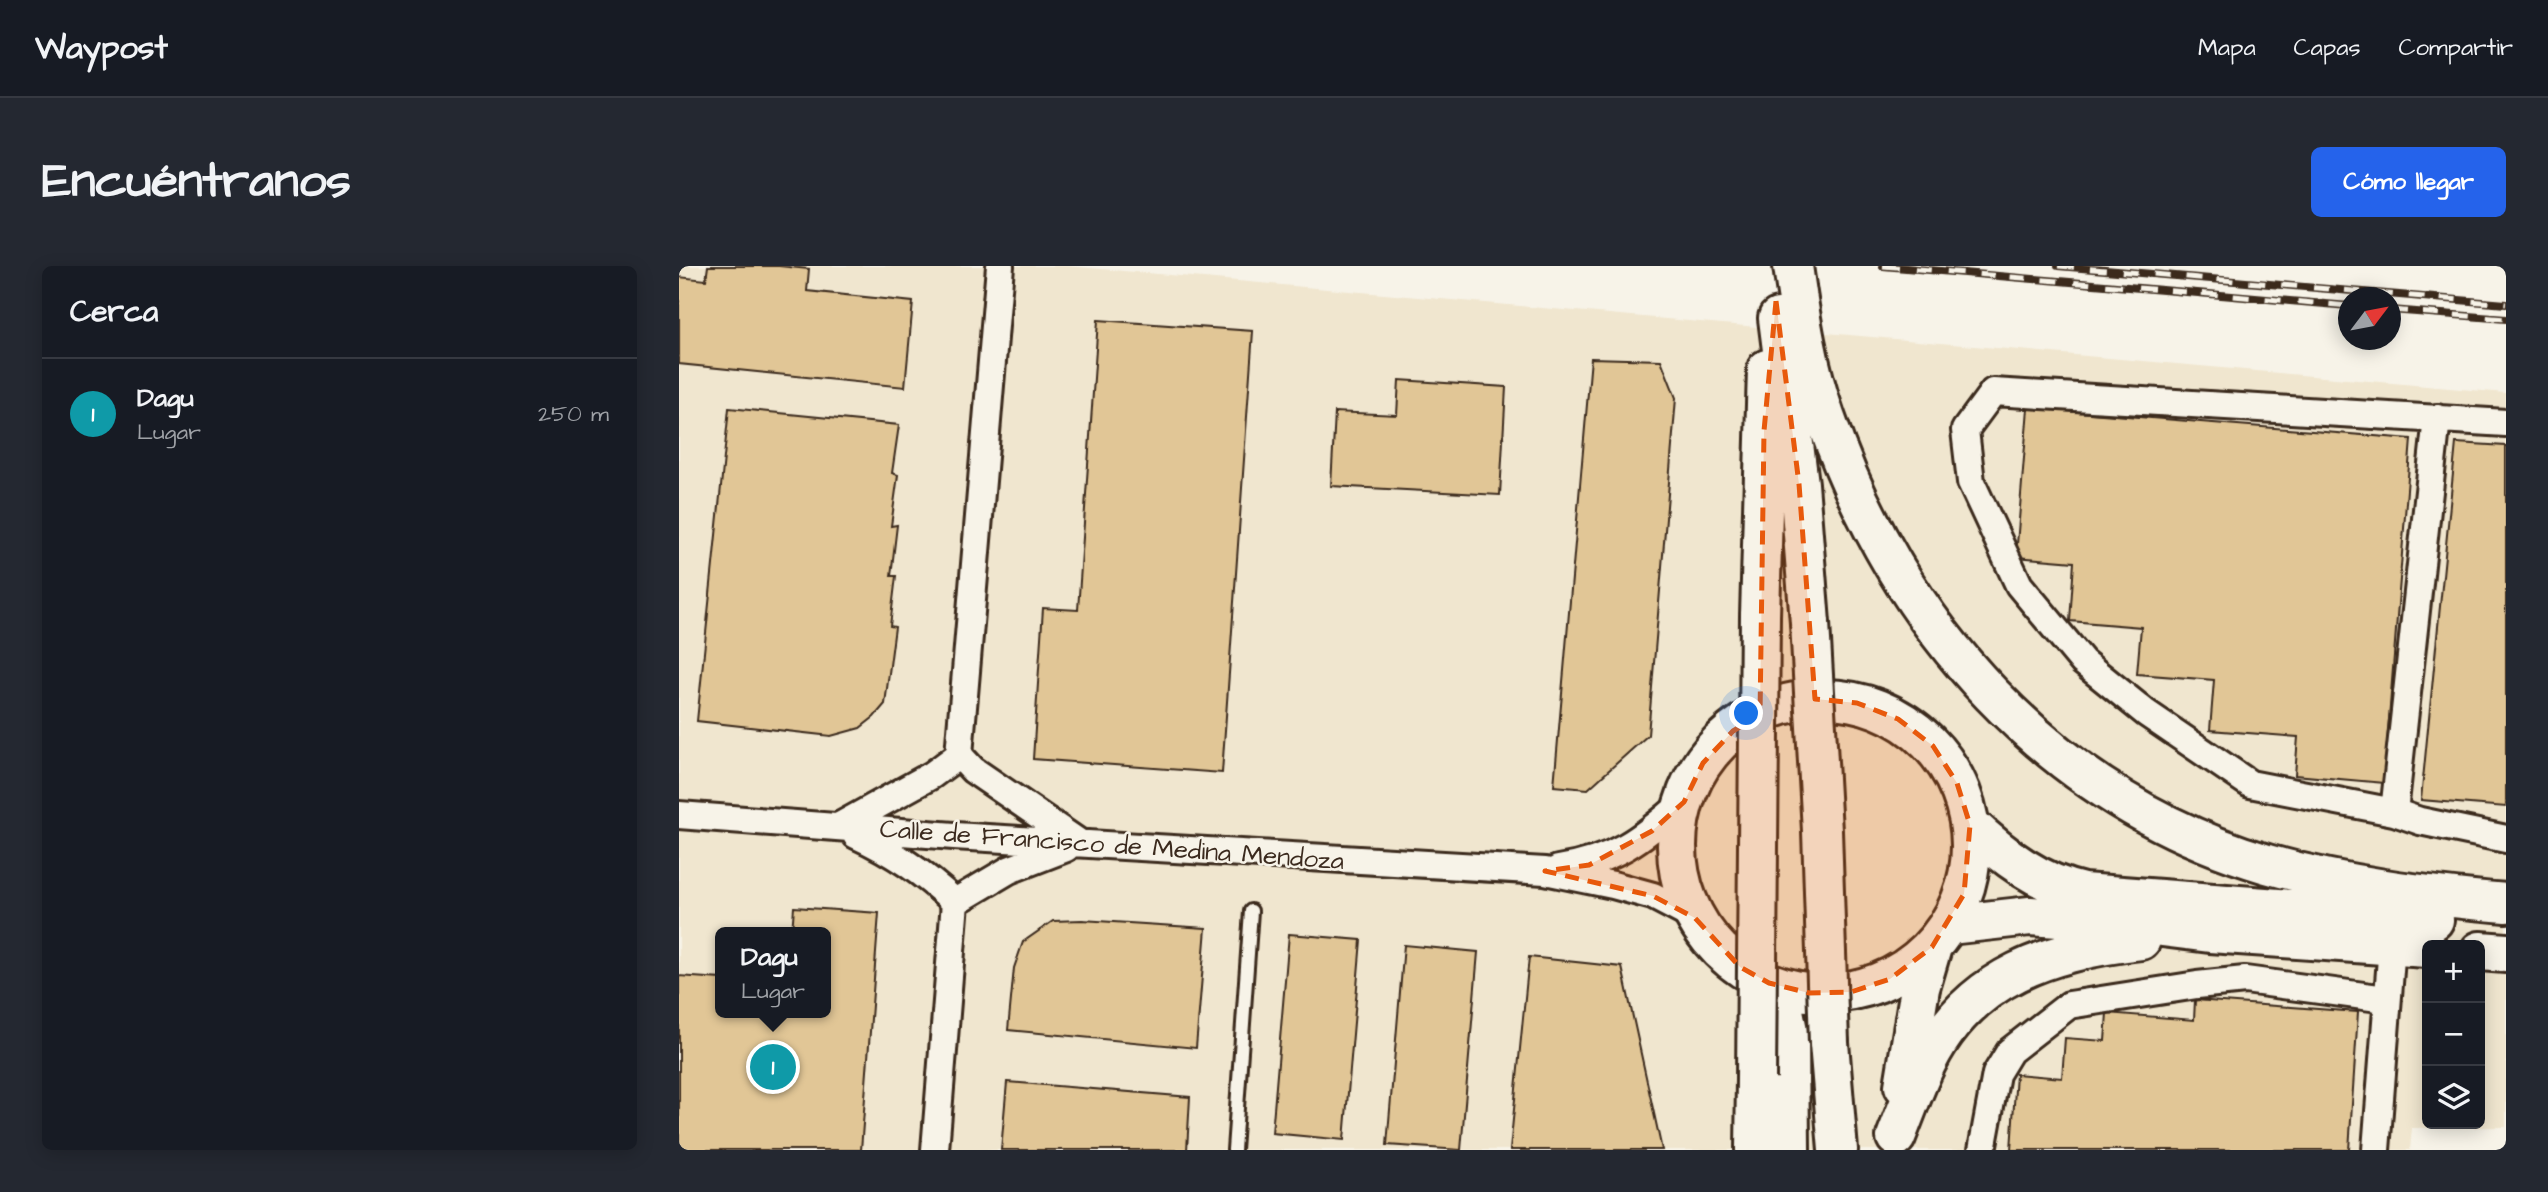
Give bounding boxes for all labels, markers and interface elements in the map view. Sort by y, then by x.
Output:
text: Waypost [35,25,168,71]
text: Mapa [2198,31,2256,65]
text: Capas [2294,31,2360,65]
text: Compartir [2398,31,2513,65]
button: Cómo llegar [2311,147,2506,217]
text: Encuéntranos [42,148,351,216]
north arrow [2338,287,2401,350]
text: Cerca [70,291,158,333]
text: Dagu [137,380,194,416]
text: 1 [92,398,94,430]
text: 250 m [538,398,609,430]
text: Lugar [137,416,201,448]
your location [1729,696,1763,730]
street label: Calle de Francisco de Medina Mendoza [878,811,1345,879]
popup [715,927,831,1018]
text: Dagu [741,939,798,975]
map controls [2422,940,2485,1129]
button: + [2422,940,2485,1003]
text: Lugar [741,975,805,1007]
button: − [2422,1003,2485,1066]
pin: 1 [750,1041,796,1093]
button: layers [2422,1066,2485,1129]

